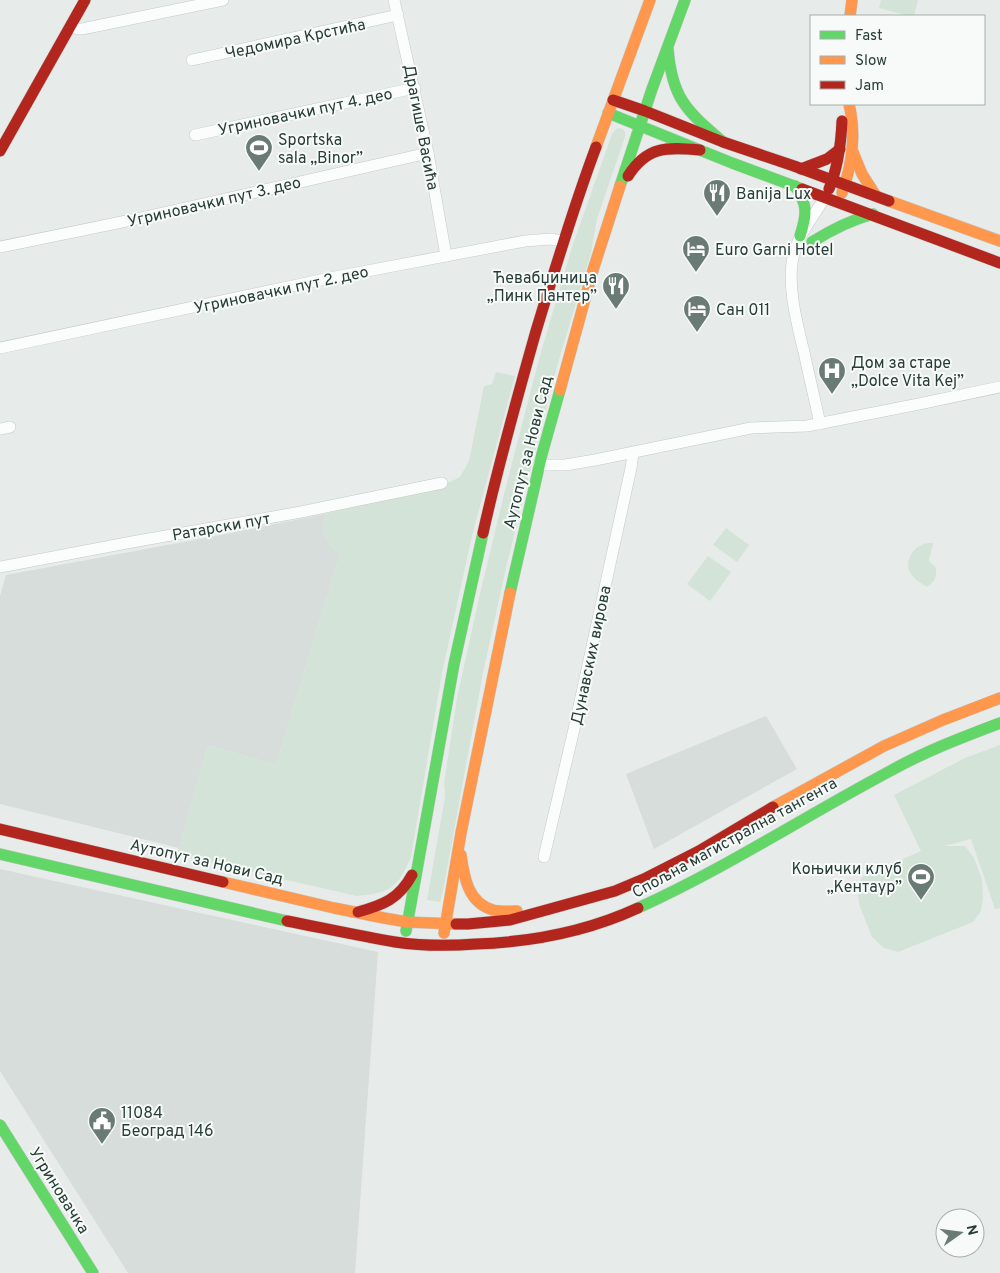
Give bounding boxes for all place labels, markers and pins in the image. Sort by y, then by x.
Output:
place label: Sportska sala „Binor” [278,131,363,169]
sports icon: Sportska sala „Binor” [244,133,274,172]
restaurant icon: Banija Lux [702,178,732,217]
place label: Banija Lux [736,185,811,205]
hotel icon: Euro Garni Hotel [681,234,711,273]
place label: Euro Garni Hotel [715,241,834,261]
place label: Ћевабџиница „Пинк Пантер” [487,269,597,307]
restaurant icon: Ћевабџиница „Пинк Пантер” [601,271,631,310]
hotel icon: Сан 011 [682,294,712,333]
place label: Сан 011 [716,301,770,321]
place label: Дом за старе „Dolce Vita Kej” [851,354,964,392]
hospital icon: Дом за старе „Dolce Vita Kej” [817,356,847,395]
place label: Коњички клуб „Кентаур” [792,860,902,898]
sports icon: Коњички клуб „Кентаур” [906,862,936,901]
place label: 11084 Београд 146 [121,1104,213,1142]
public building icon: 11084 Београд 146 [87,1106,117,1145]

